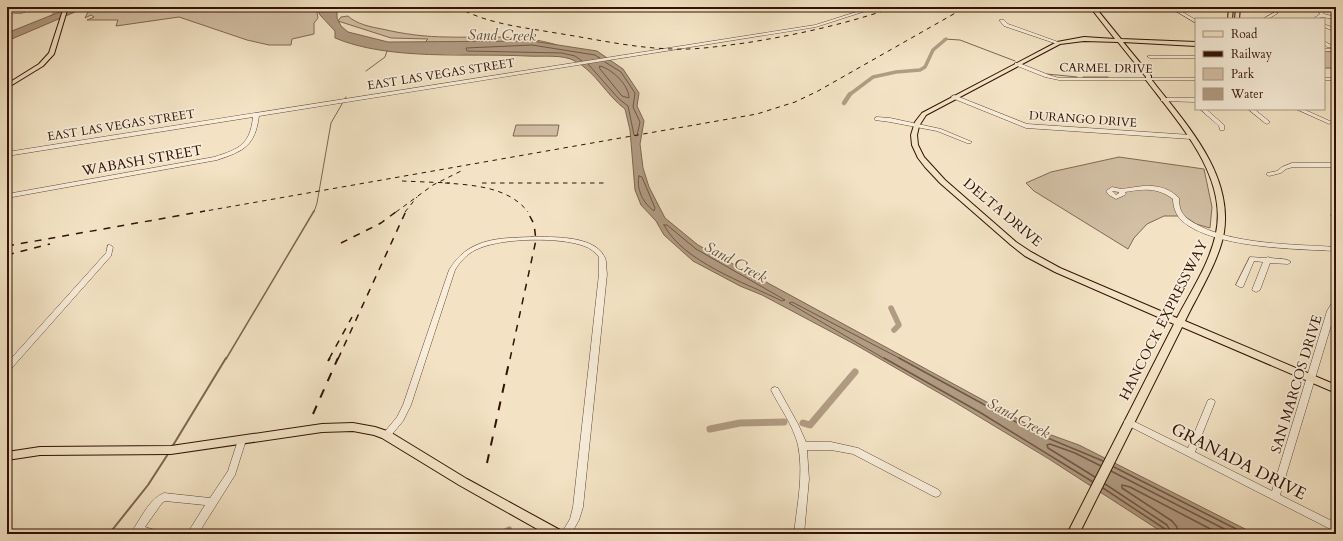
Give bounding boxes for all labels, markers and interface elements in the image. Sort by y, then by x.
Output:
legend [1195,18,1325,110]
water label: Sand Creek [468,24,537,46]
text: Road [1231,26,1258,42]
text: Railway [1231,46,1273,62]
street label: EAST LAS VEGAS STREET [366,54,516,94]
street label: CARMEL DRIVE [1059,59,1153,77]
text: Park [1231,66,1255,82]
text: Water [1230,86,1264,102]
street label: EAST LAS VEGAS STREET [46,105,196,145]
street label: DURANGO DRIVE [1029,107,1137,131]
street label: WABASH STREET [79,141,204,181]
street label: DELTA DRIVE [959,174,1046,251]
street label: HANCOCK EXPRESSWAY [1115,236,1212,404]
water label: Sand Creek [701,237,771,288]
street label: SAN MARCOS DRIVE [1266,312,1327,456]
water label: Sand Creek [984,393,1054,443]
street label: GRANADA DRIVE [1167,417,1310,505]

